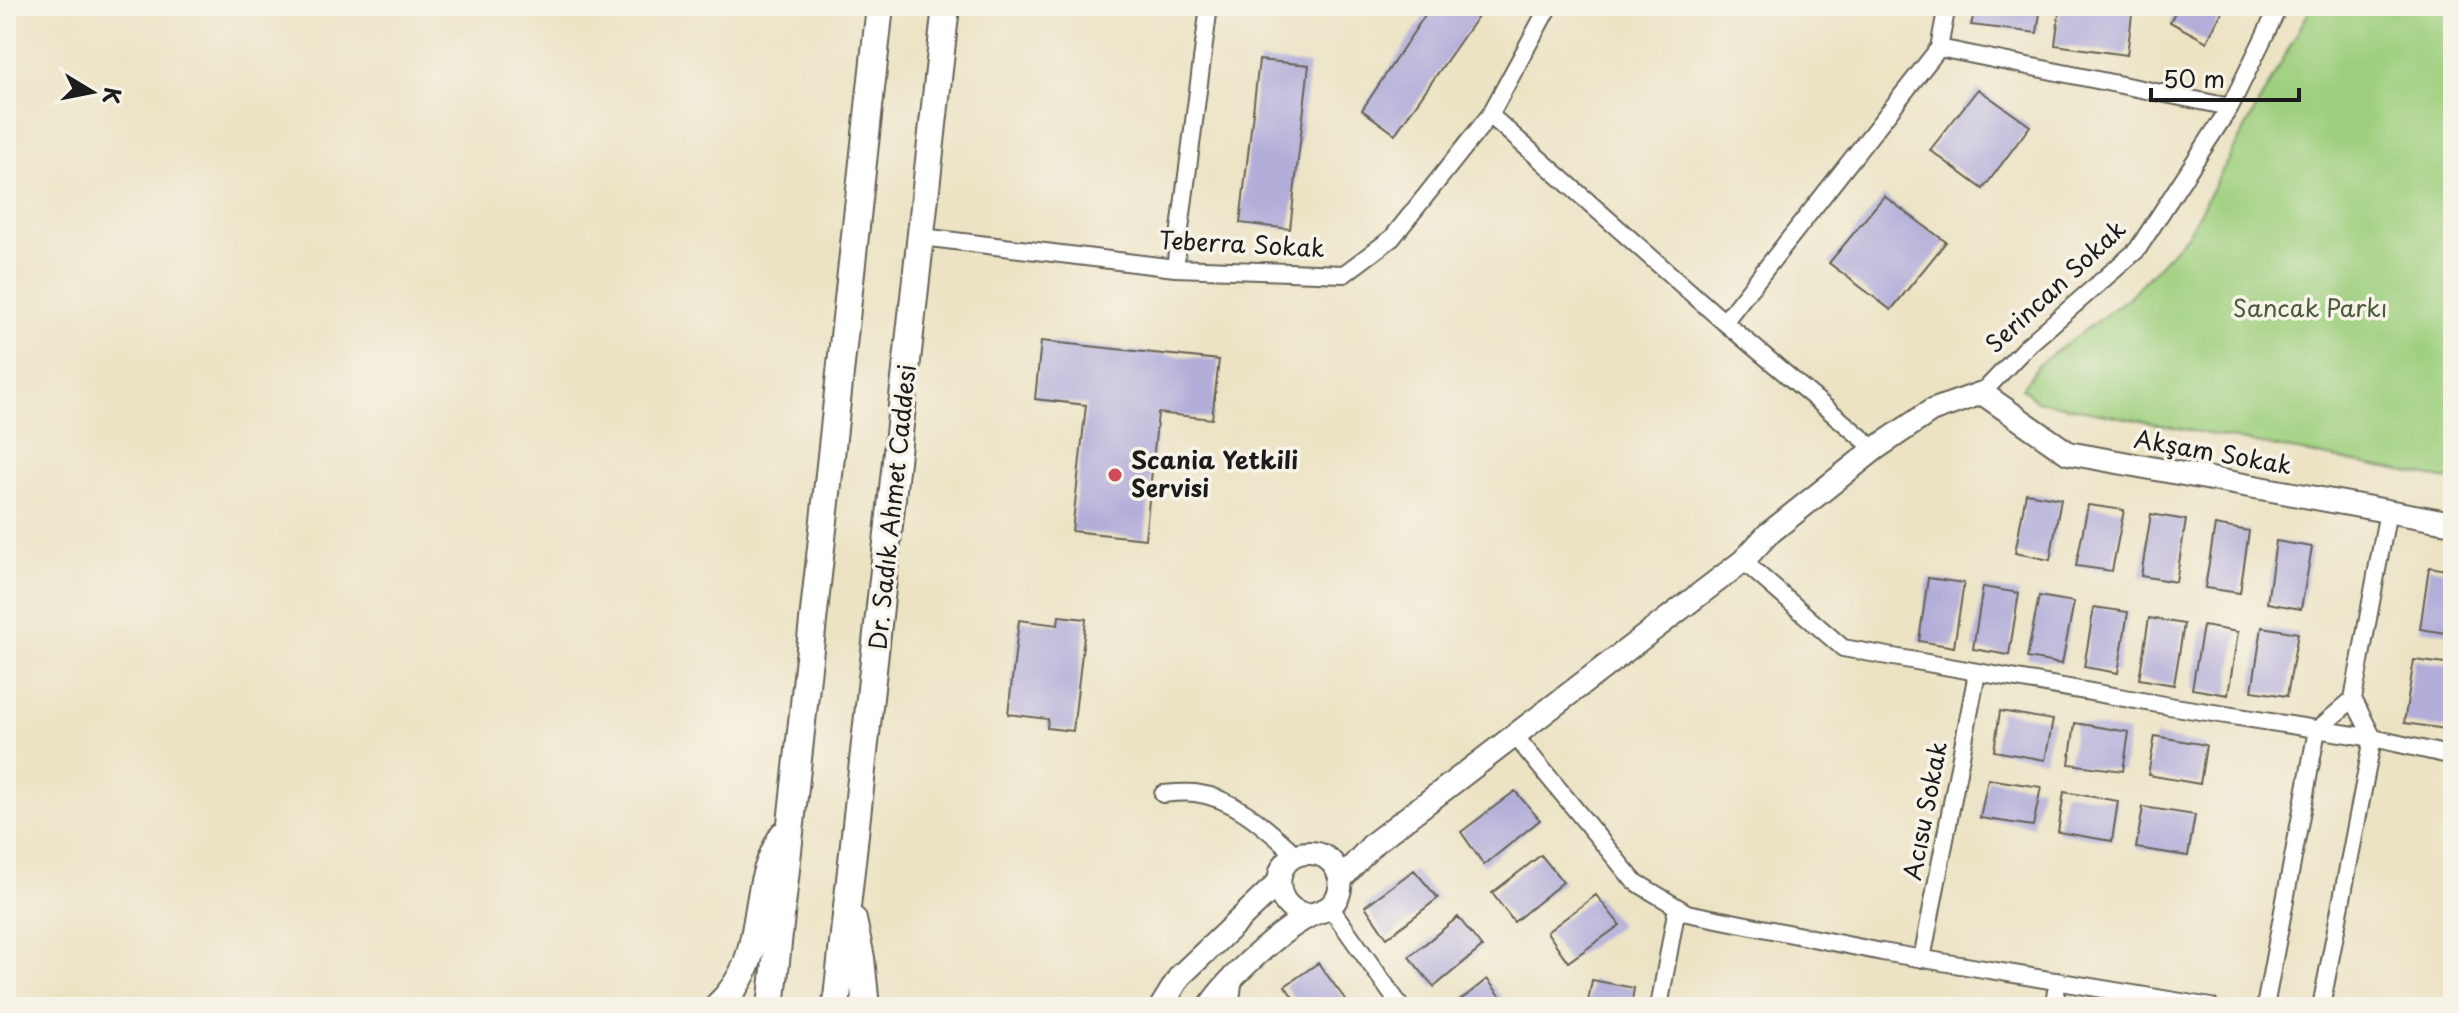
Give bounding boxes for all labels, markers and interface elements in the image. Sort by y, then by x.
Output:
north arrow [52,52,132,132]
scale bar [2151,52,2299,102]
text: 50 m [2163,60,2225,96]
text: K [96,85,131,107]
street label: Serincan Sokak [1976,211,2133,360]
street label: Teberra Sokak [1158,221,1326,265]
park label: Sancak Parkı [2233,289,2387,325]
street label: Dr. Sadık Ahmet Caddesi [858,362,924,651]
street label: Akşam Sokak [2132,419,2295,483]
place label: Scania Yetkili Servisi [1131,441,1298,505]
marker: Scania Yetkili Servisi [1106,466,1124,484]
street label: Acısu Sokak [1893,738,1955,883]

